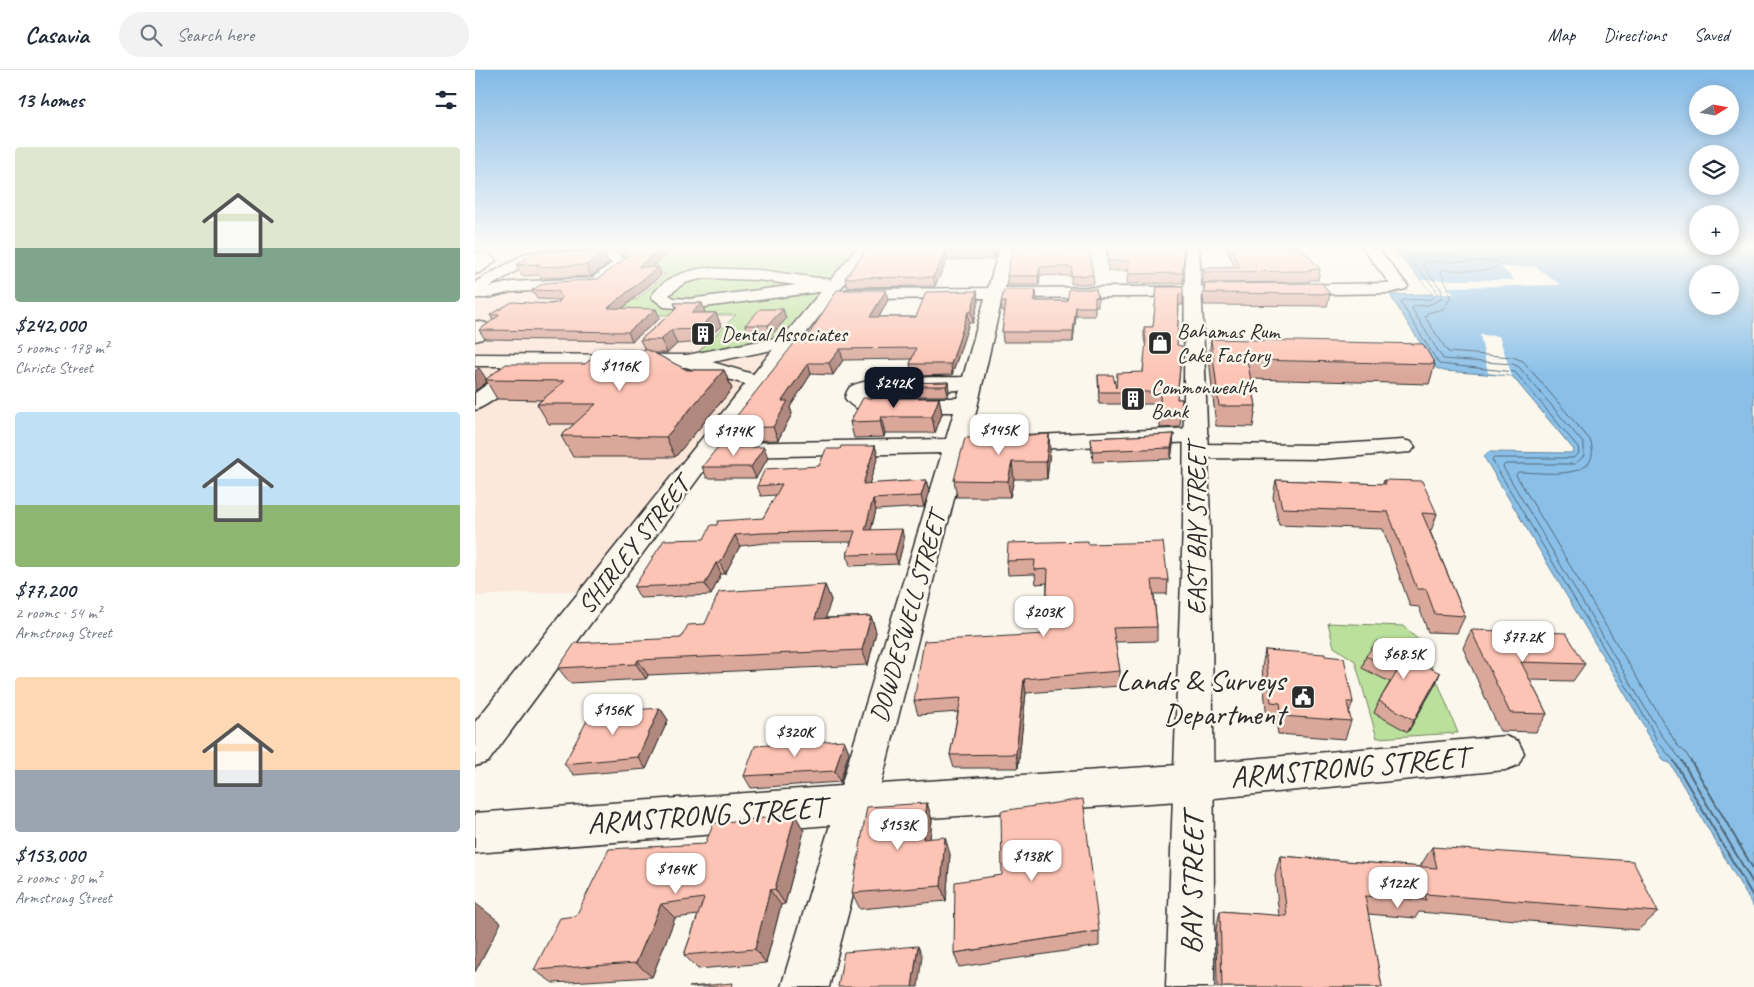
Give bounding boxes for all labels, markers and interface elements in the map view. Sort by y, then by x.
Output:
search box [119,12,469,57]
text: Casavia [25,20,89,50]
icon: search [137,21,165,49]
text: Search here [177,23,254,47]
text: Map [1548,24,1575,46]
text: Directions [1603,24,1666,46]
text: Saved [1694,24,1729,46]
north arrow [1689,85,1739,135]
map controls [1689,85,1739,315]
icon: filters [432,86,460,114]
text: 13 homes [15,87,84,113]
button: layers [1689,145,1739,195]
icon: home [193,180,283,270]
button: + [1689,205,1739,255]
button: − [1689,265,1739,315]
text: $242,000 [15,312,85,338]
place label: Bahamas Rum Cake Factory [1177,318,1281,368]
building icon: Dental Associates [690,321,716,347]
place label: Dental Associates [721,321,849,347]
shop icon: Bahamas Rum Cake Factory [1147,330,1173,356]
text: 5 rooms · 178 m² [15,338,109,358]
pin: $116K [585,350,655,392]
text: $116K [601,356,639,376]
text: Christe Street [15,358,93,378]
pin: $242K [859,366,929,409]
text: $242K [876,373,912,393]
place label: Commonwealth Bank [1151,374,1258,424]
building icon: Commonwealth Bank [1120,386,1146,412]
pin: $174K [699,414,769,457]
pin: $145K [964,414,1034,456]
text: $145K [981,420,1017,440]
text: $174K [716,421,752,441]
street label: EAST BAY STREET [1181,437,1213,615]
icon: home [193,445,283,535]
street label: SHIRLEY STREET [571,466,701,620]
street label: DOWDESWELL STREET [863,502,955,726]
text: $77,200 [15,577,76,603]
pin: $203K [1009,596,1079,638]
text: $203K [1026,602,1062,622]
text: 2 rooms · 54 m² [15,603,101,623]
pin: $77.2K [1482,620,1564,663]
text: Armstrong Street [15,623,112,643]
text: $77.2K [1503,627,1543,647]
pin: $68.5K [1363,638,1445,680]
text: $68.5K [1384,644,1424,664]
place label: Lands & Surveys Department [1116,661,1289,733]
public building icon: Lands & Surveys Department [1290,684,1316,710]
pin: $156K [578,694,648,736]
text: $156K [594,700,632,720]
icon: home [193,710,283,800]
pin: $320K [760,716,830,758]
text: $320K [777,722,813,742]
street label: ARMSTRONG STREET [1229,737,1477,796]
street label: ARMSTRONG STREET [586,787,833,842]
street label: BAY STREET [1172,806,1212,954]
pin: $153K [863,808,933,851]
text: $153K [880,815,916,835]
pin: $138K [997,840,1067,882]
text: $153,000 [15,842,85,868]
text: $138K [1014,846,1050,866]
pin: $164K [641,852,711,895]
text: $164K [657,859,695,879]
pin: $122K [1363,866,1433,909]
text: 2 rooms · 80 m² [15,868,101,888]
text: $122K [1380,873,1416,893]
text: Armstrong Street [15,888,112,908]

